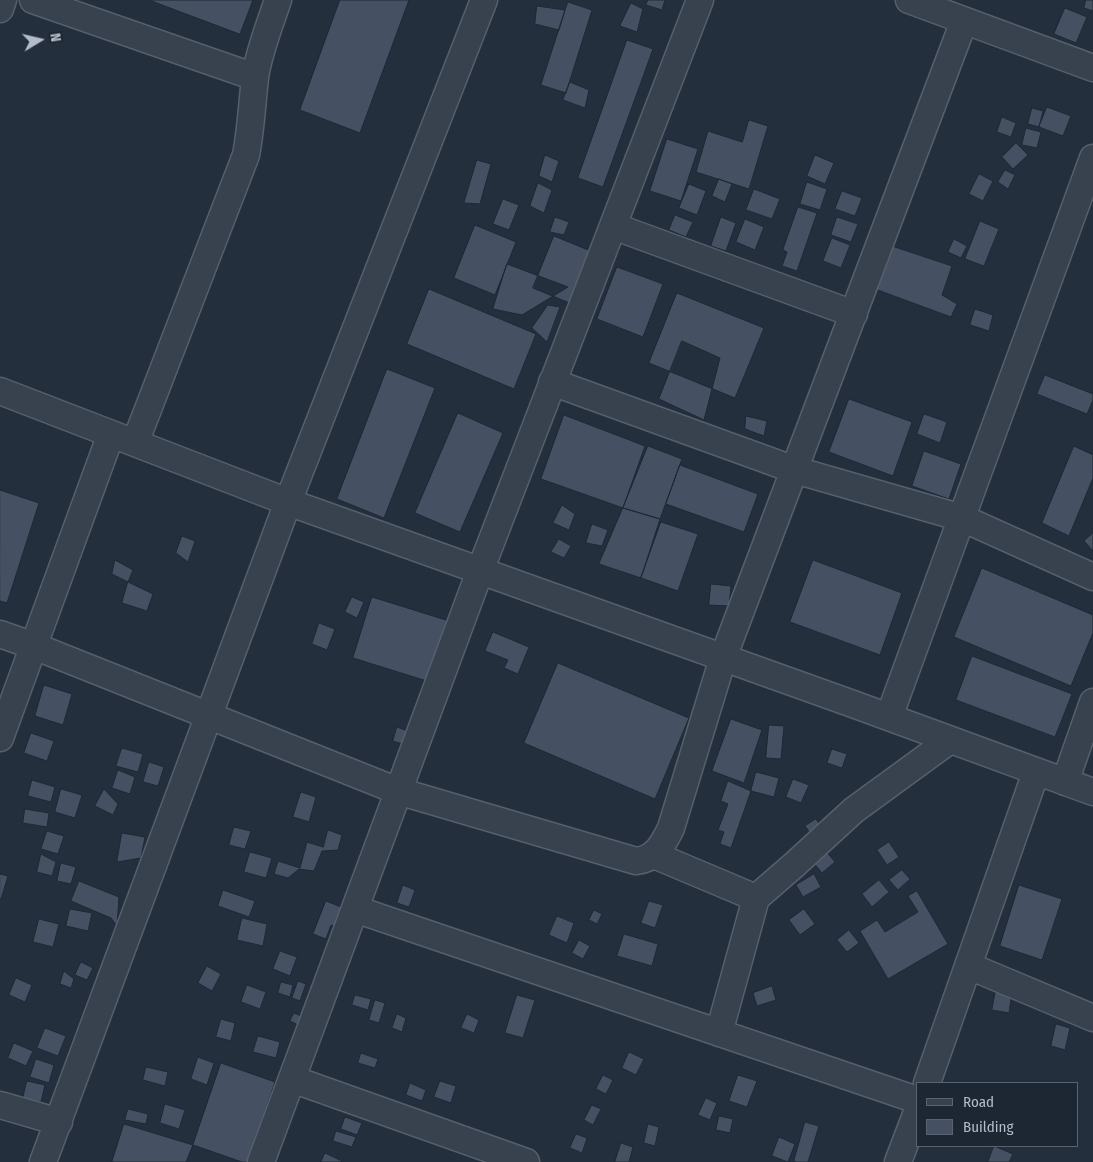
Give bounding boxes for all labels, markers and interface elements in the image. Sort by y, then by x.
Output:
north arrow [15,15,65,65]
text: N [46,32,64,43]
legend [916,1082,1078,1147]
text: Road [963,1093,994,1111]
text: Building [963,1118,1014,1136]

